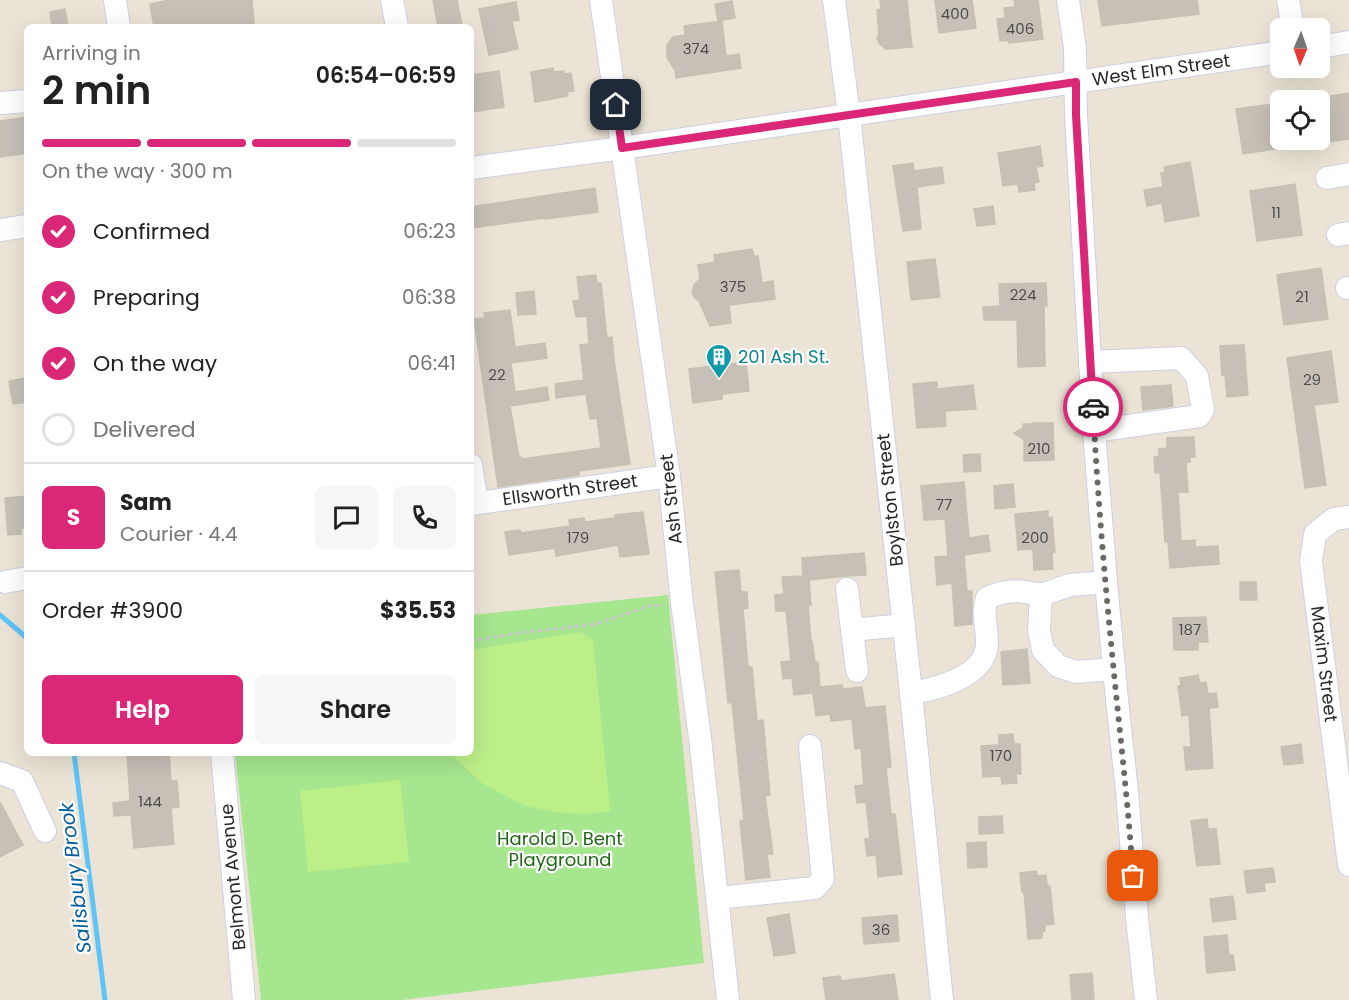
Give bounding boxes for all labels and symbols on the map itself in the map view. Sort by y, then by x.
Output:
house number: 400 [941,3,969,24]
house number: 406 [1006,18,1034,39]
north arrow [1270,18,1330,78]
house number: 374 [683,38,709,59]
street label: West Elm Street [1090,47,1232,92]
pin [590,79,641,130]
house number: 11 [1271,202,1281,223]
house number: 375 [720,276,746,297]
house number: 224 [1010,284,1036,305]
house number: 21 [1295,286,1309,307]
building icon: 201 Ash St. [704,342,734,380]
place label: 201 Ash St. [738,344,829,369]
house number: 22 [488,364,506,385]
house number: 29 [1303,369,1321,390]
courier [1063,377,1123,437]
street label: Boylston Street [870,432,909,568]
house number: 210 [1028,438,1050,459]
street label: Ash Street [653,453,688,545]
street label: Ellsworth Street [501,468,639,511]
house number: 77 [936,494,952,515]
house number: 179 [567,527,589,548]
house number: 200 [1021,527,1049,548]
street label: Maxim Street [1305,604,1344,723]
house number: 187 [1179,619,1201,640]
house number: 170 [990,745,1012,766]
house number: 144 [138,791,162,812]
water label: Salisbury Brook [52,799,98,955]
street label: Belmont Avenue [214,803,251,951]
park label: Harold D. Bent Playground [497,826,623,872]
pin [1107,850,1158,901]
house number: 36 [872,919,890,940]

